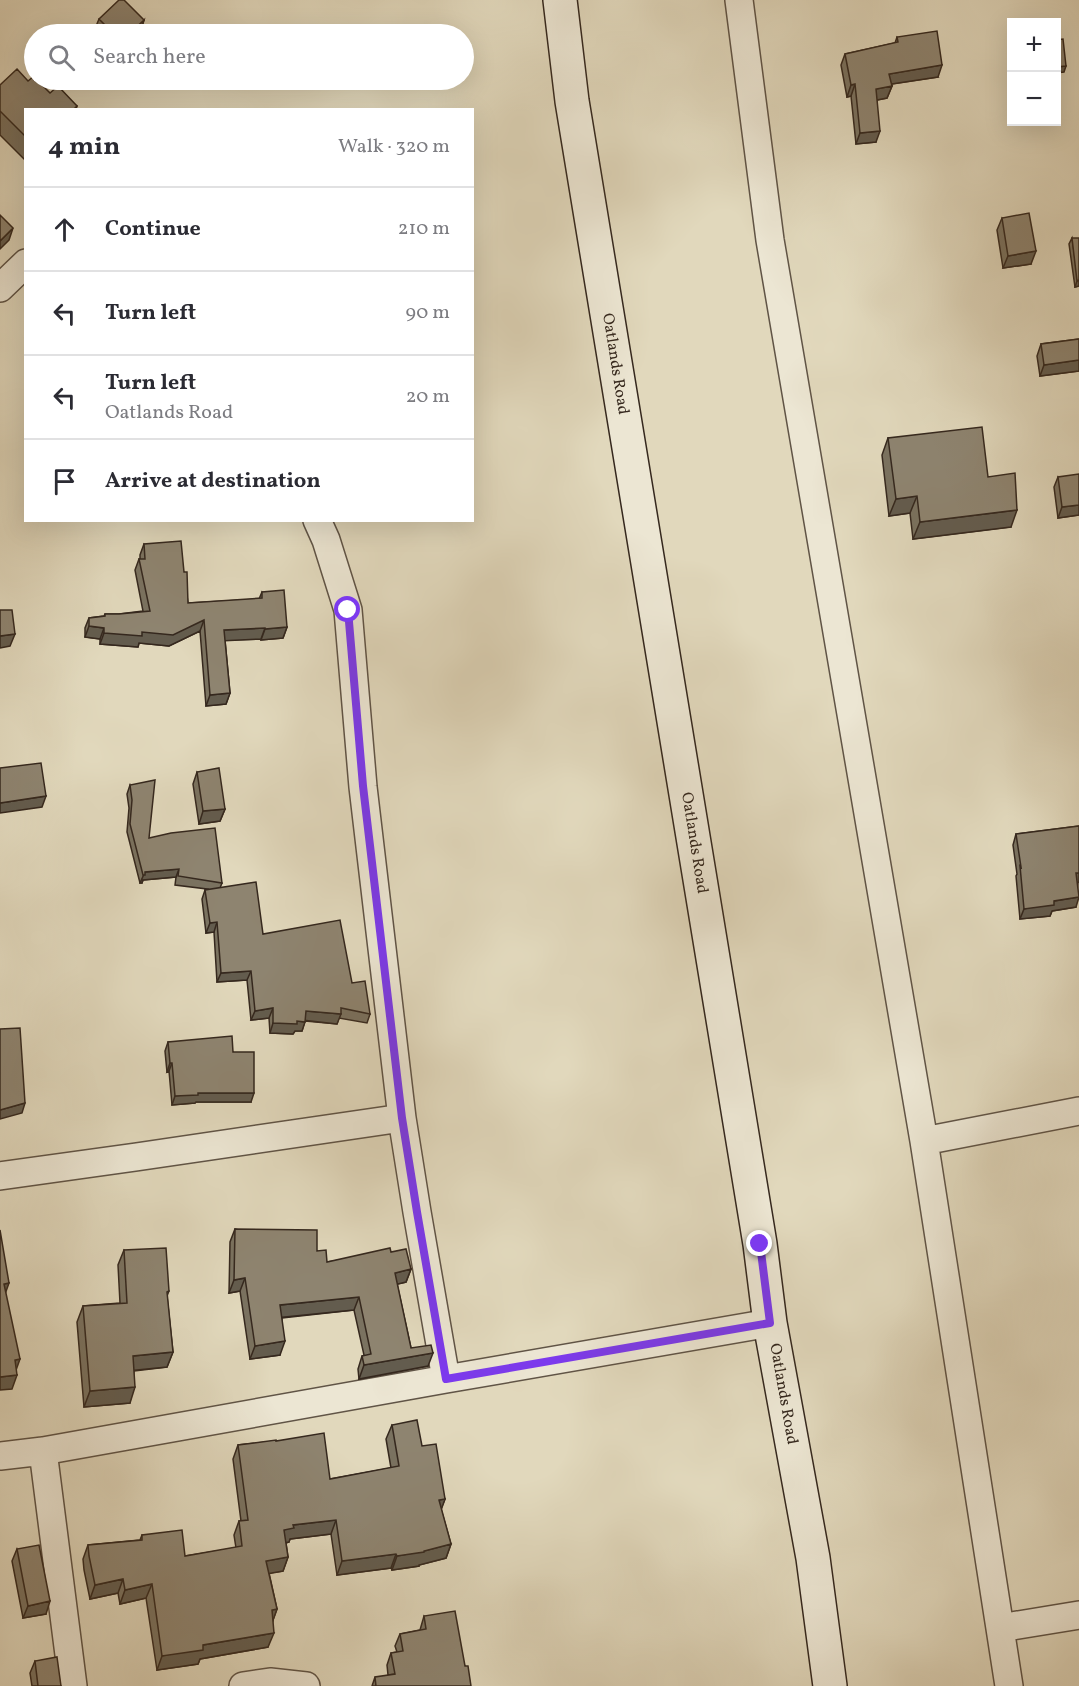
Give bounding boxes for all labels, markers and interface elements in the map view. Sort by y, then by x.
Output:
map controls [1007,18,1061,126]
button: + [1007,18,1061,72]
search box [24,24,474,90]
icon: search [45,41,78,74]
text: Search here [93,42,206,73]
button: − [1007,72,1061,126]
text: 4 min [48,129,120,165]
text: Walk · 320 m [338,133,450,161]
icon: ahead [48,213,81,246]
text: Continue [105,214,201,245]
text: 210 m [398,215,450,243]
icon: left [48,297,81,330]
text: Turn left [105,298,196,329]
text: 90 m [406,299,450,327]
street label: Oatlands Road [596,312,634,416]
text: Turn left [105,368,196,399]
icon: left [48,381,81,414]
text: 20 m [406,383,450,411]
text: Oatlands Road [105,399,233,427]
icon: arrive [48,465,81,498]
text: Arrive at destination [105,466,321,497]
route start [334,596,360,622]
street label: Oatlands Road [675,791,713,895]
route end [746,1230,772,1256]
street label: Oatlands Road [763,1342,803,1446]

